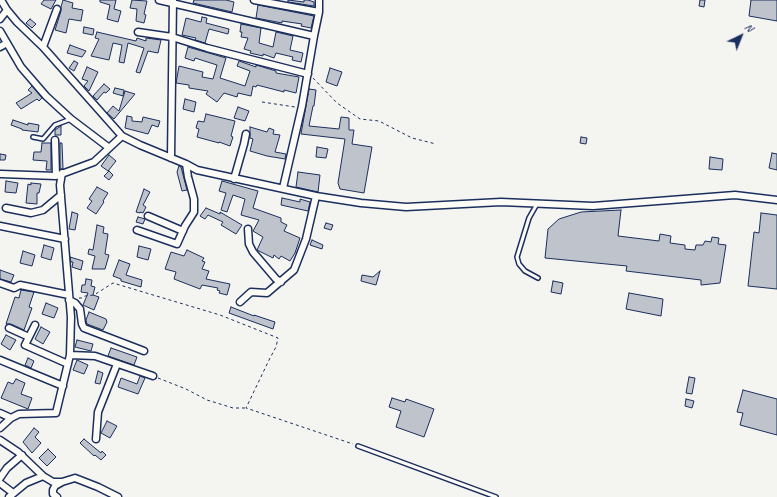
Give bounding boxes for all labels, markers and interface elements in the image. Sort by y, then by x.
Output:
north arrow [721,16,761,56]
text: N [742,20,756,35]

